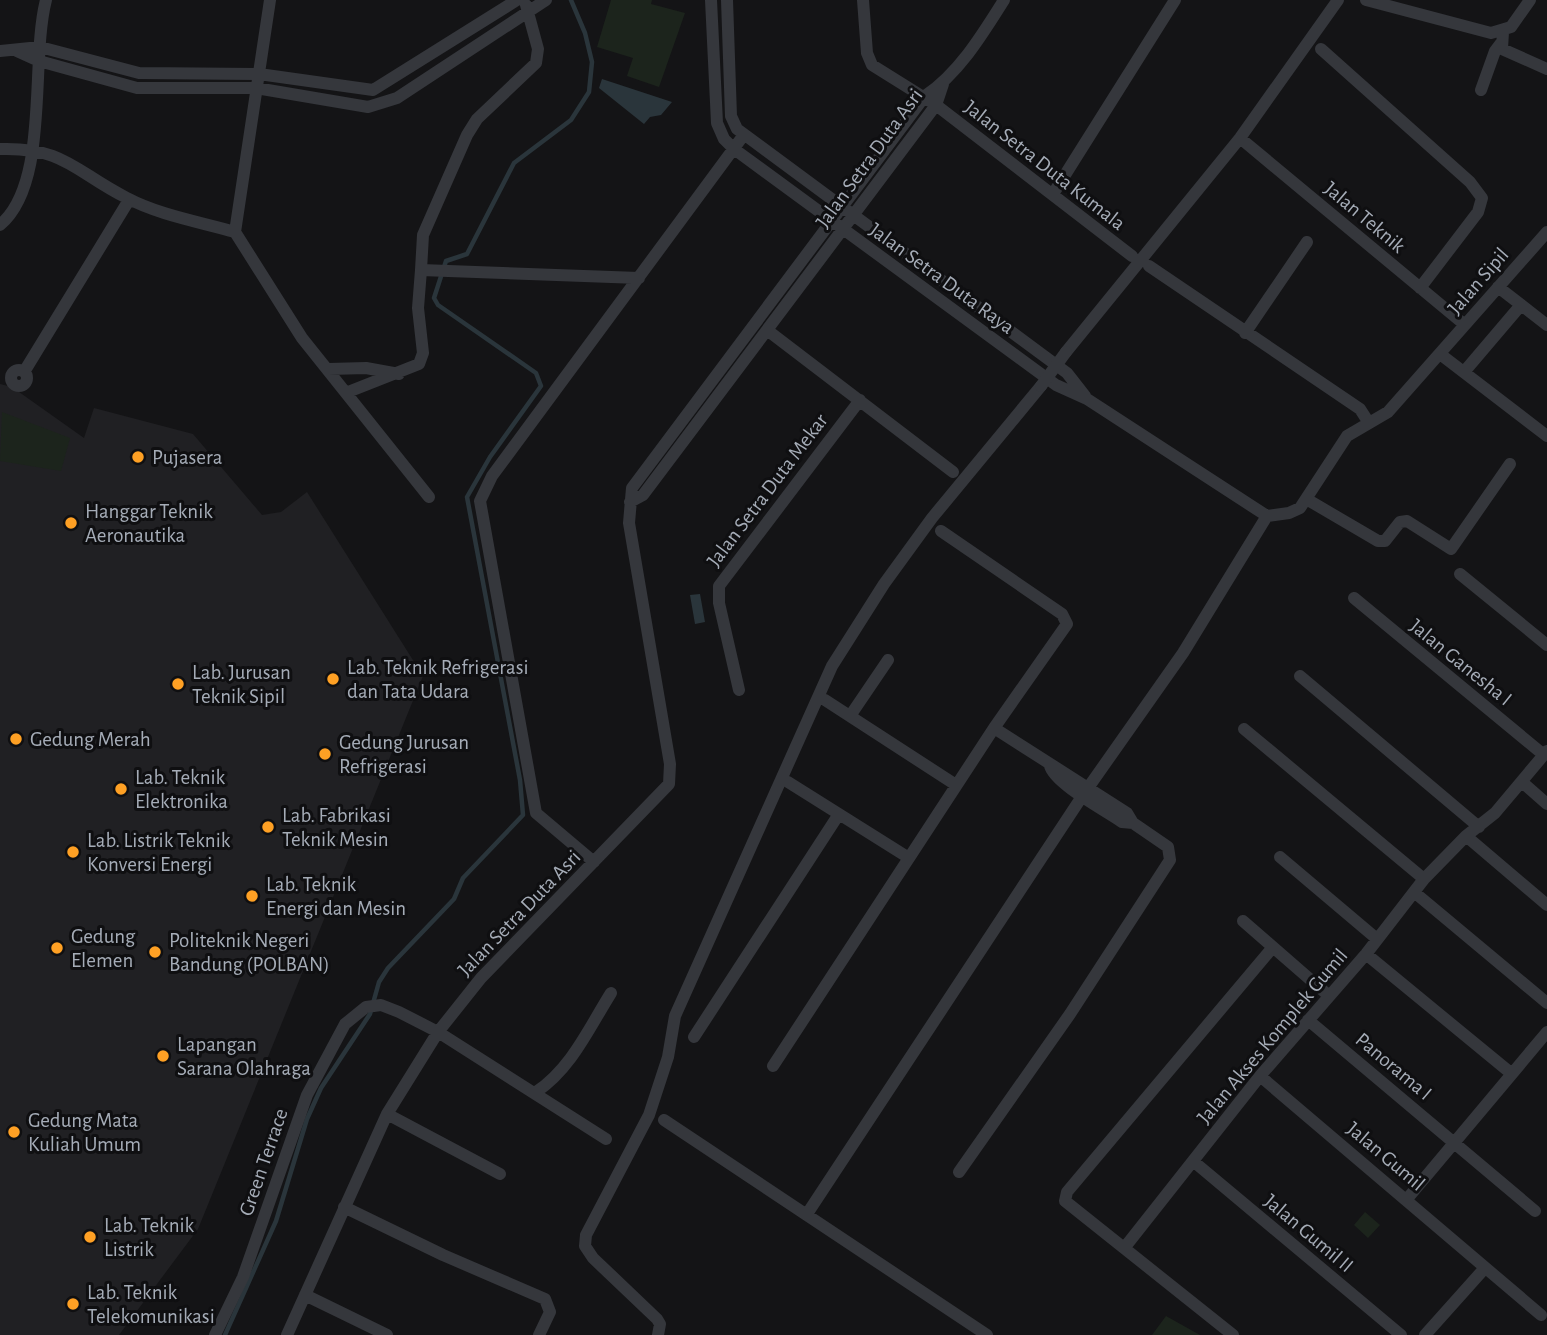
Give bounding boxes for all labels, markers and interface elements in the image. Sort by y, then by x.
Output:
street label: Jalan Setra Duta Asri [812,85,927,232]
street label: Jalan Setra Duta Kumala [960,96,1129,235]
street label: Jalan Teknik [1320,178,1409,257]
street label: Jalan Setra Duta Raya [865,219,1018,338]
street label: Jalan Sipil [1444,244,1513,319]
street label: Jalan Setra Duta Mekar [703,410,832,571]
place label: Pujasera [152,447,223,468]
marker: Pujasera [130,449,146,465]
place label: Hanggar Teknik Aeronautika [85,501,213,546]
marker: Hanggar Teknik Aeronautika [63,515,79,531]
street label: Jalan Ganesha I [1406,615,1516,710]
place label: Lab. Teknik Refrigerasi dan Tata Udara [347,657,528,702]
place label: Lab. Jurusan Teknik Sipil [192,662,291,707]
marker: Lab. Teknik Refrigerasi dan Tata Udara [325,671,341,687]
marker: Lab. Jurusan Teknik Sipil [170,676,186,692]
place label: Gedung Merah [30,729,151,750]
marker: Gedung Merah [8,731,24,747]
place label: Gedung Jurusan Refrigerasi [339,732,469,777]
marker: Gedung Jurusan Refrigerasi [317,746,333,762]
place label: Lab. Teknik Elektronika [135,767,228,812]
marker: Lab. Teknik Elektronika [113,781,129,797]
place label: Lab. Fabrikasi Teknik Mesin [282,805,391,850]
marker: Lab. Fabrikasi Teknik Mesin [260,819,276,835]
place label: Lab. Listrik Teknik Konversi Energi [87,830,231,875]
marker: Lab. Listrik Teknik Konversi Energi [65,844,81,860]
street label: Jalan Setra Duta Asri [454,846,585,980]
place label: Lab. Teknik Energi dan Mesin [266,874,406,919]
marker: Lab. Teknik Energi dan Mesin [244,888,260,904]
place label: Gedung Elemen [71,926,136,971]
place label: Politeknik Negeri Bandung (POLBAN) [169,930,330,975]
marker: Gedung Elemen [49,940,65,956]
marker: Politeknik Negeri Bandung (POLBAN) [147,944,163,960]
street label: Jalan Akses Komplek Gumil [1193,945,1352,1128]
street label: Panorama I [1352,1029,1436,1104]
place label: Lapangan Sarana Olahraga [177,1034,311,1079]
marker: Lapangan Sarana Olahraga [155,1048,171,1064]
street label: Green Terrace [235,1106,292,1219]
place label: Gedung Mata Kuliah Umum [28,1110,141,1155]
street label: Jalan Gumil [1343,1118,1429,1195]
marker: Gedung Mata Kuliah Umum [6,1124,22,1140]
street label: Jalan Gumil II [1260,1190,1357,1277]
place label: Lab. Teknik Listrik [104,1215,195,1260]
marker: Lab. Teknik Listrik [82,1229,98,1245]
place label: Lab. Teknik Telekomunikasi [87,1282,215,1327]
marker: Lab. Teknik Telekomunikasi [65,1296,81,1312]

